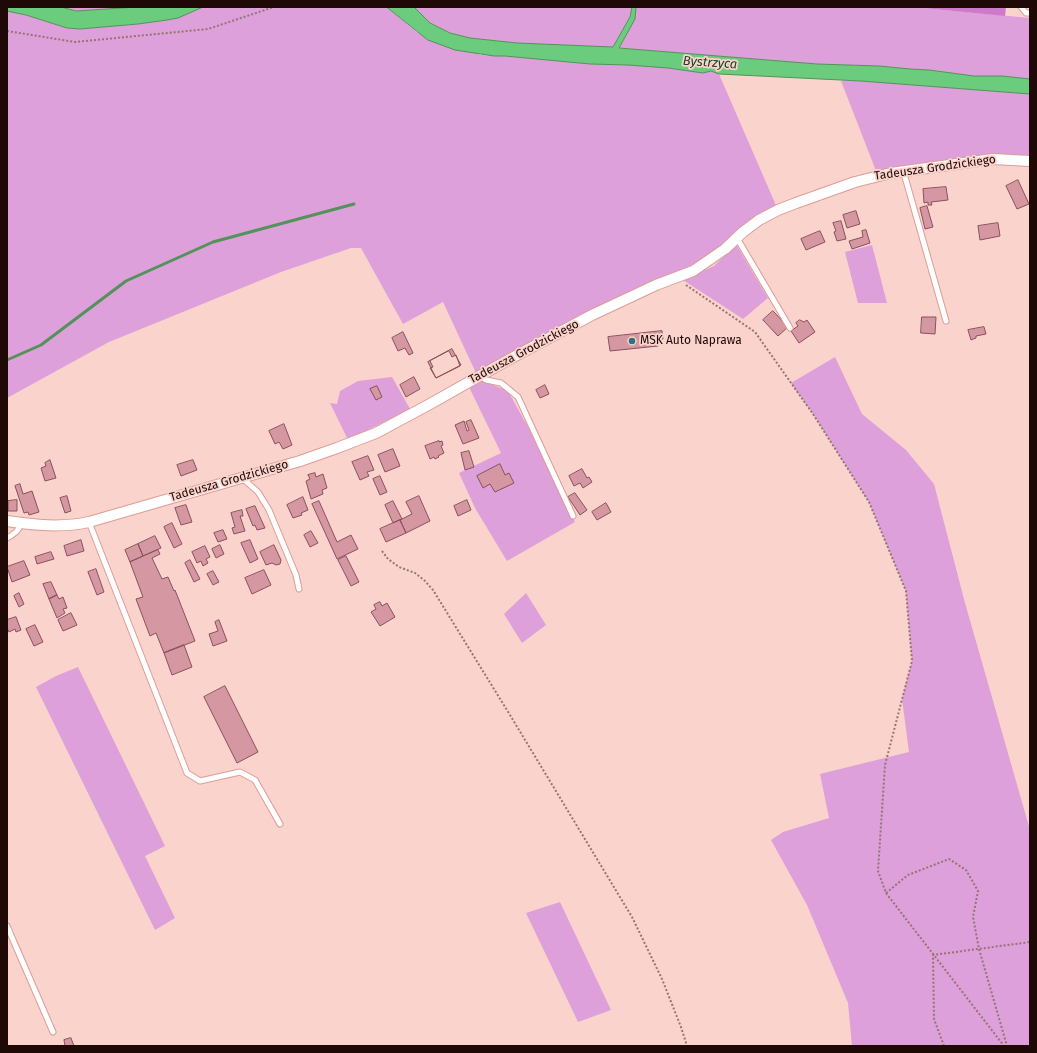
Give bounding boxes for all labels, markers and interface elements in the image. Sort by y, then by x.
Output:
water label: Bystrzyca [682,53,738,73]
street label: Tadeusza Grodzickiego [873,152,997,184]
street label: Tadeusza Grodzickiego [466,317,582,387]
place label: MSK Auto Naprawa [640,334,742,348]
marker: MSK Auto Naprawa [627,336,637,346]
street label: Tadeusza Grodzickiego [168,457,290,505]

